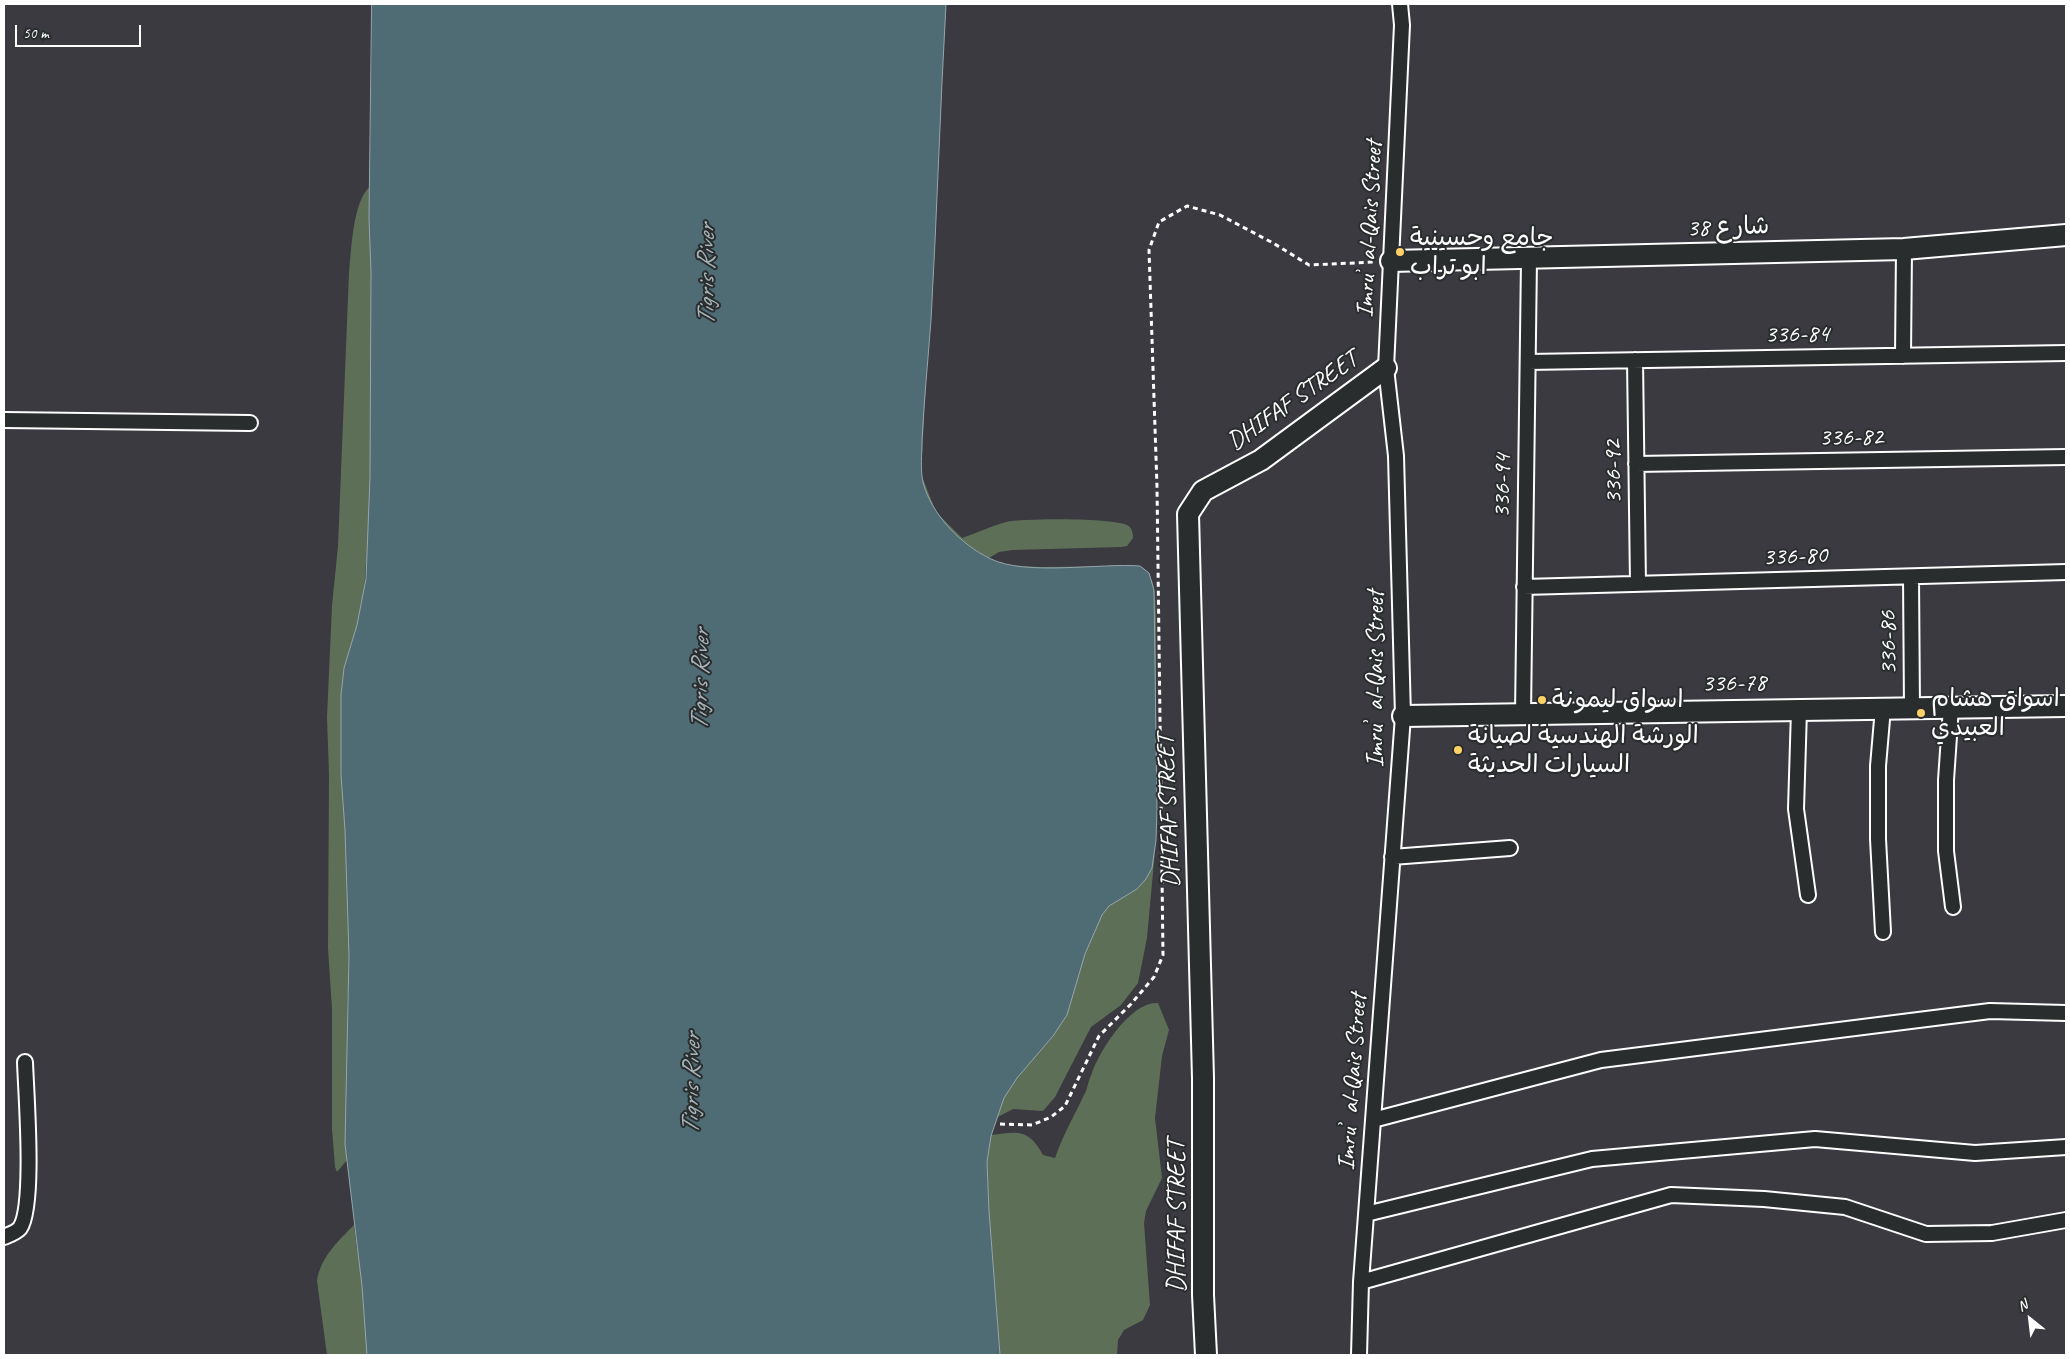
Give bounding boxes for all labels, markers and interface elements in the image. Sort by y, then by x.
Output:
scale bar [18,15,144,47]
text: 50 m [23,24,49,43]
street label: Imruʾ al-Qais Street [1350,140,1390,318]
street label: شارع 38 [1686,212,1770,244]
place label: جامع وحسينية ابو تراب [1410,223,1554,282]
water label: Tigris River [691,225,723,325]
marker: جامع وحسينية ابو تراب [1394,246,1406,258]
street label: 336-84 [1765,319,1829,351]
street label: DHIFAF STREET [1222,345,1364,457]
street label: 336-82 [1819,422,1883,454]
street label: 336-92 [1598,440,1630,504]
street label: 336-94 [1487,454,1519,518]
street label: 336-80 [1762,541,1828,573]
street label: Imruʾ al-Qais Street [1361,590,1391,768]
street label: 336-86 [1873,611,1905,675]
water label: Tigris River [685,629,717,731]
street label: 336-78 [1702,668,1766,700]
place label: اسواق هشام العبيدي [1931,684,2060,743]
place label: اسواق ليمونة [1552,685,1683,715]
marker: اسواق ليمونة [1536,694,1548,706]
marker: اسواق هشام العبيدي [1915,707,1927,719]
place label: الورشة الهندسية لصيانة السيارات الحديثة [1468,721,1699,780]
street label: DHIFAF STREET [1151,734,1187,888]
marker: الورشة الهندسية لصيانة السيارات الحديثة [1452,744,1464,756]
street label: Imruʾ al-Qais Street [1332,993,1374,1171]
water label: Tigris River [676,1033,708,1135]
street label: DHIFAF STREET [1162,1140,1192,1292]
north arrow [2005,1294,2055,1344]
text: N [2015,1296,2030,1315]

